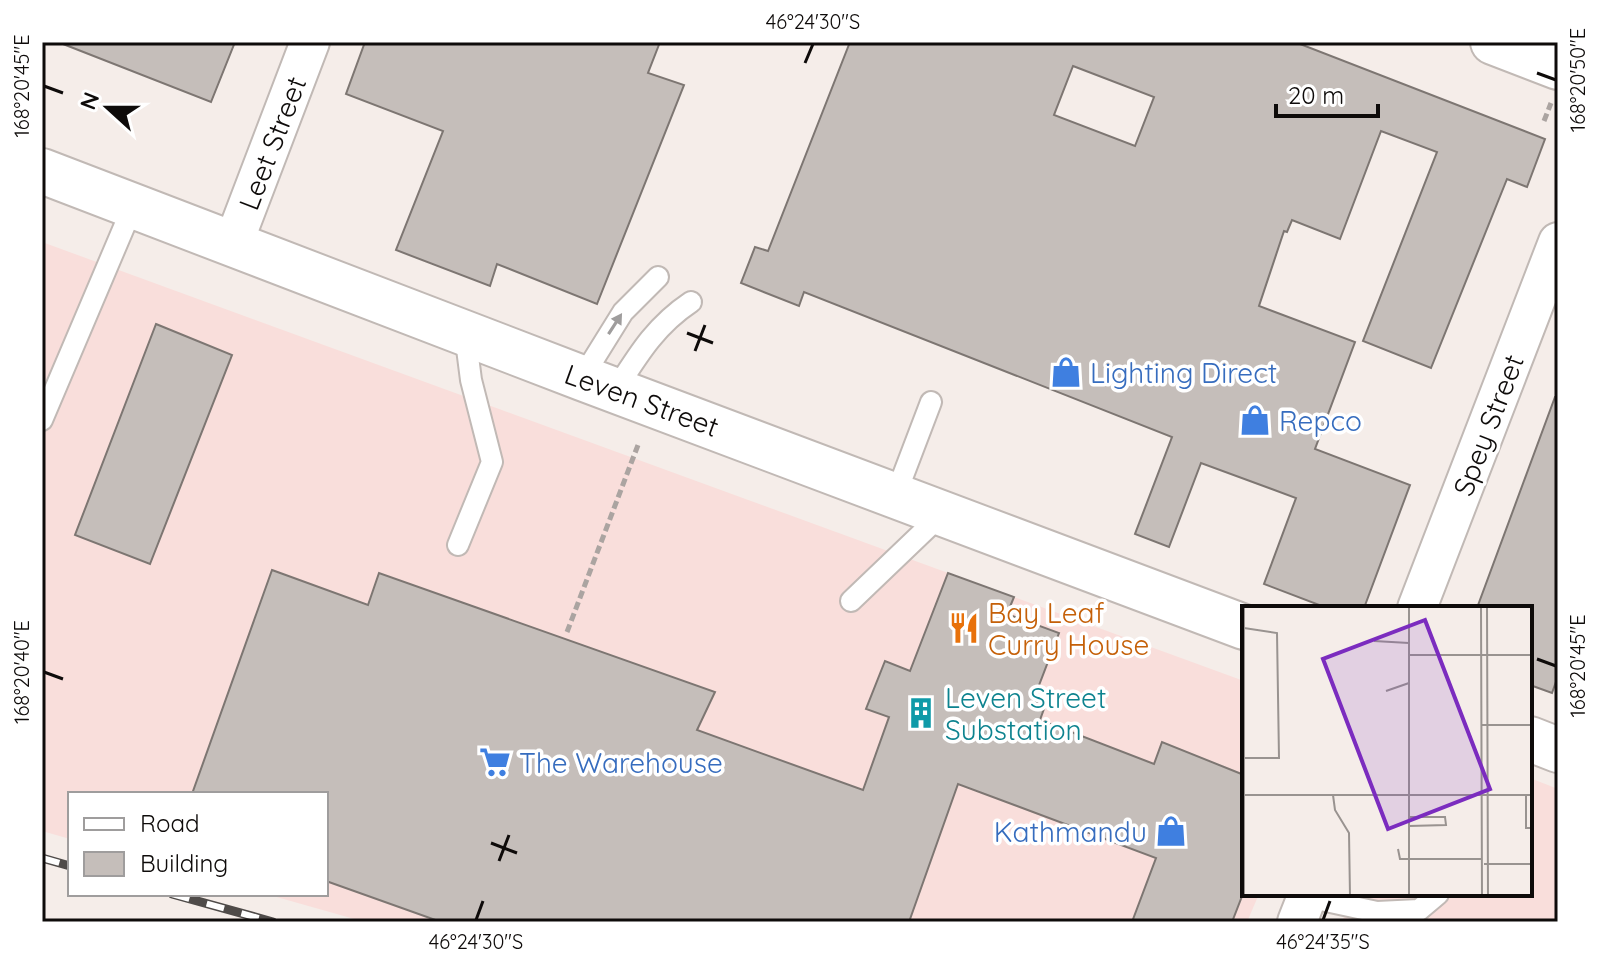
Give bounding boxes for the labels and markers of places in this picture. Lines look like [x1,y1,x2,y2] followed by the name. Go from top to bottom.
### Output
[1049,355,1083,389] shop icon: Lighting Direct
[1090,355,1277,390] place label: Lighting Direct
[1238,403,1272,437] shop icon: Repco
[1279,403,1362,438] place label: Repco
[988,595,1149,662] place label: Bay Leaf Curry House
[947,611,981,645] restaurant icon: Bay Leaf Curry House
[945,680,1106,747] place label: Leven Street Substation
[904,696,938,730] building icon: Leven Street Substation
[478,745,512,779] supermarket icon: The Warehouse
[519,745,723,780] place label: The Warehouse
[994,814,1147,849] place label: Kathmandu
[1154,814,1188,848] shop icon: Kathmandu

